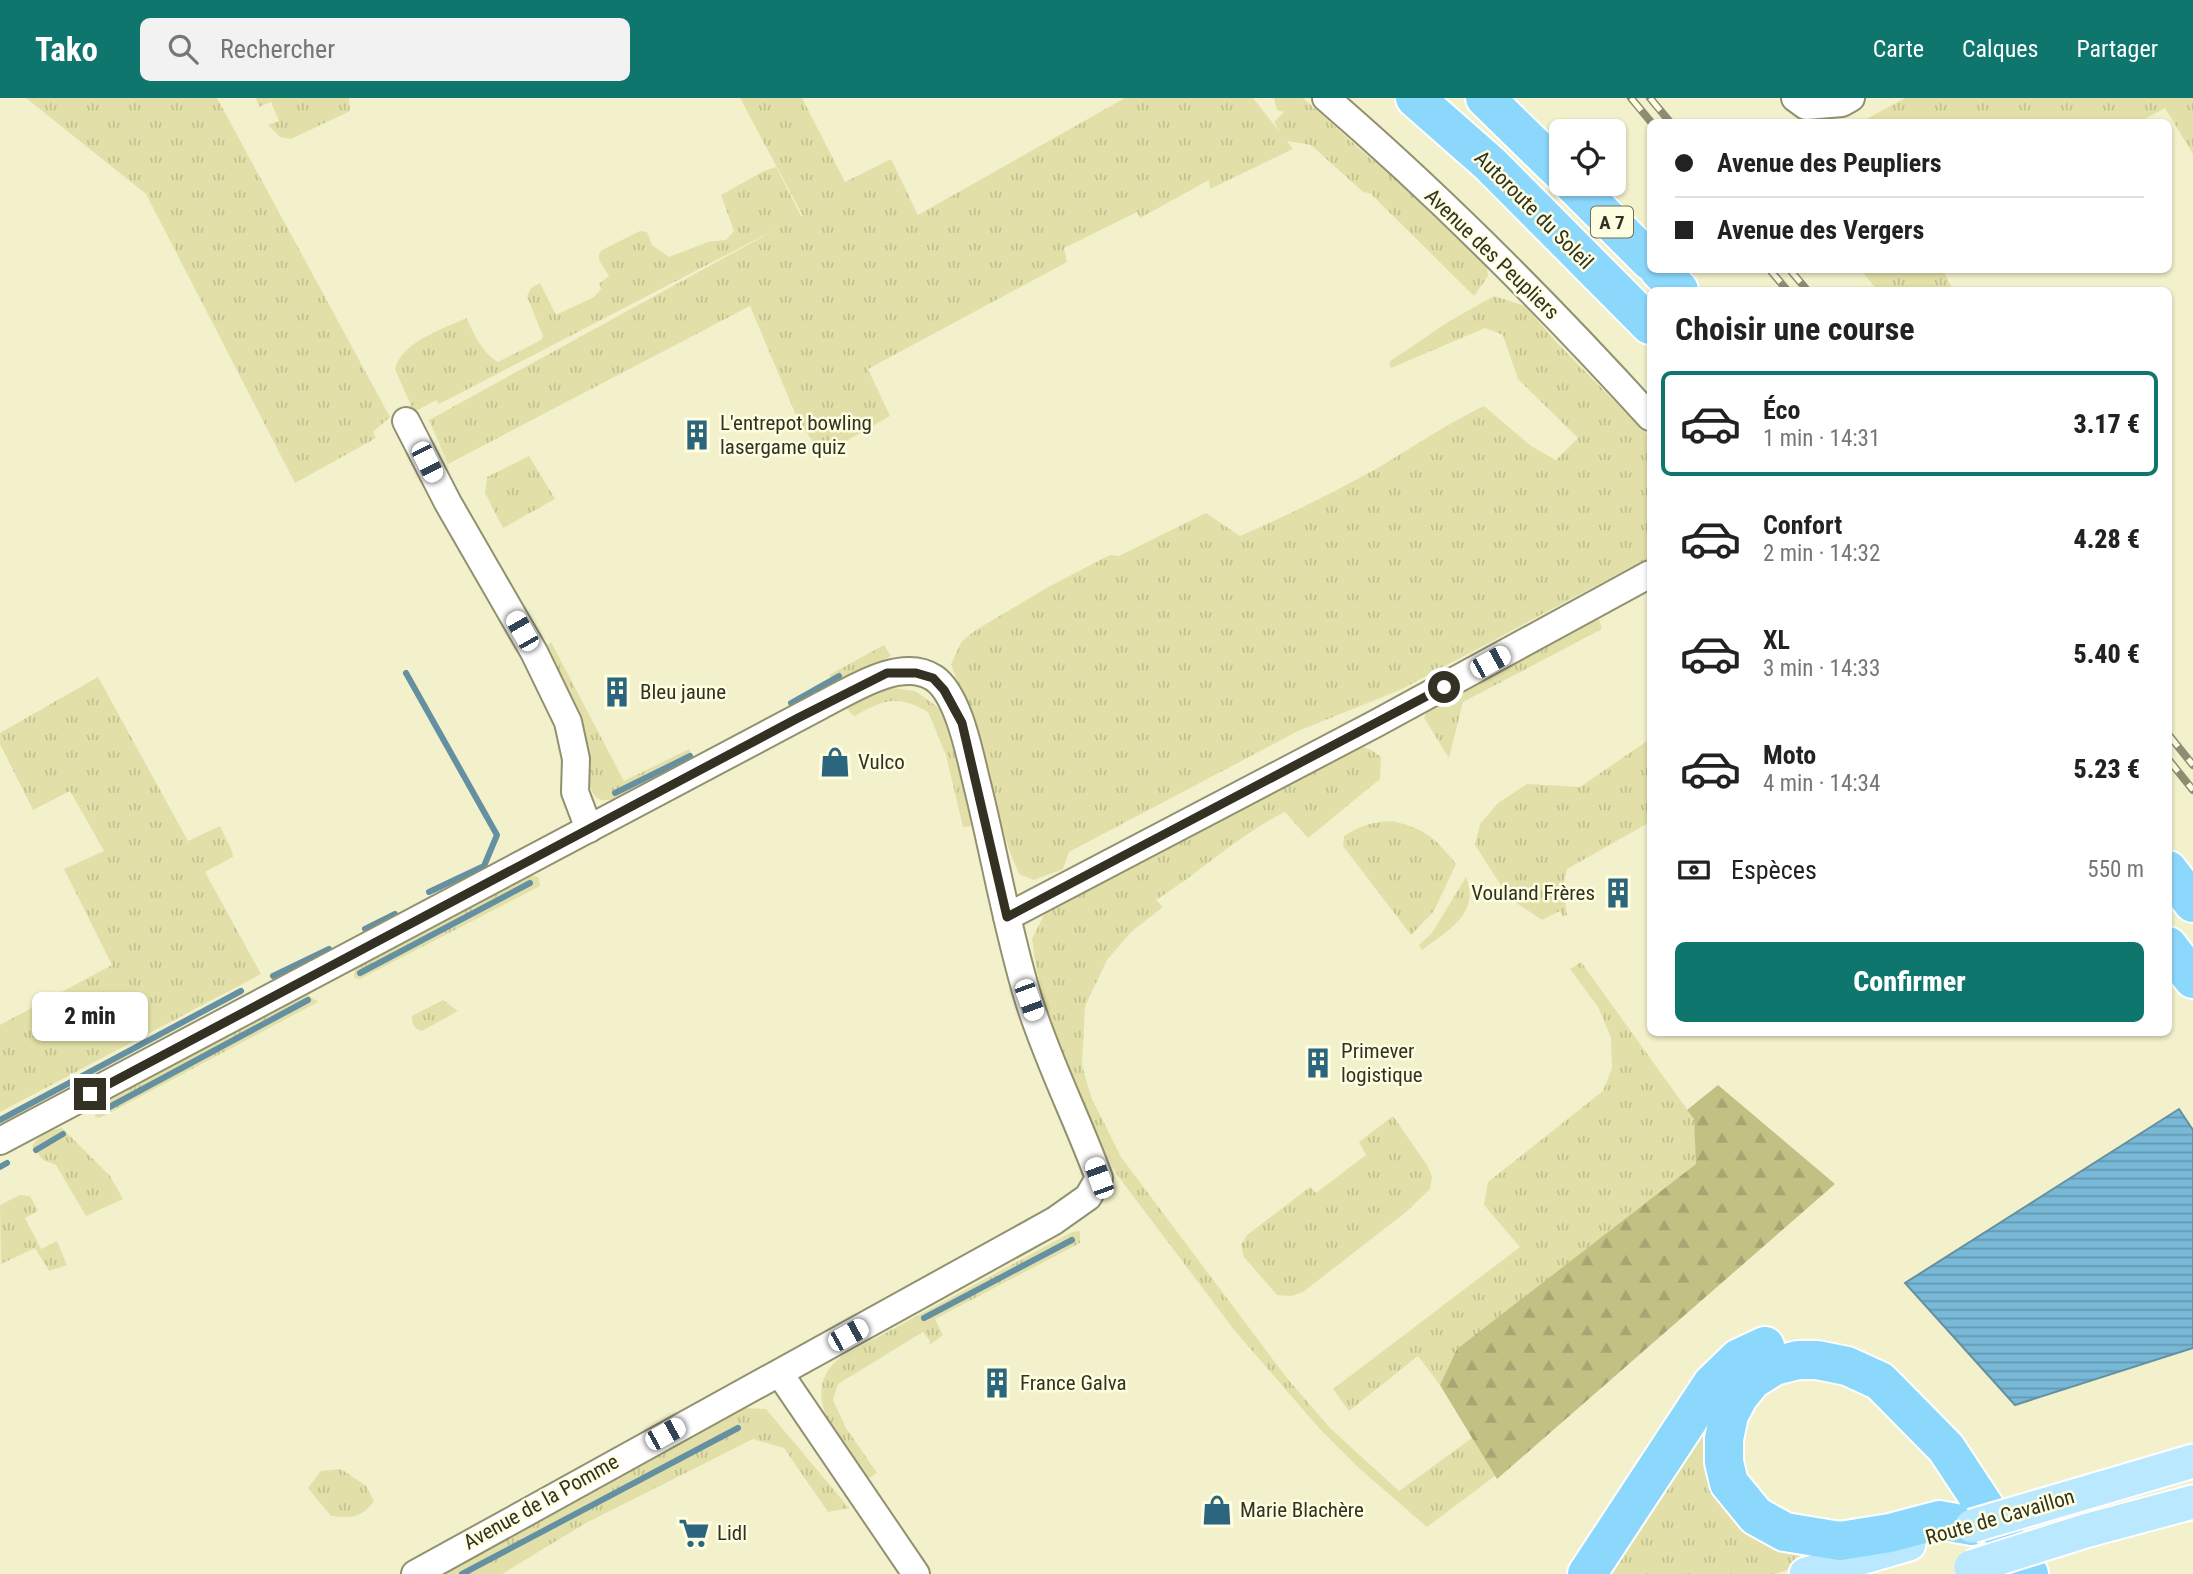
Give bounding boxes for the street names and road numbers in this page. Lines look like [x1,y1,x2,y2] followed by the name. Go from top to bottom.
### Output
[1470,146,1598,274] street label: Autoroute du Soleil
[1420,184,1564,324] street label: Avenue des Peupliers
[1591,206,1633,238] road number: A 7
[459,1449,623,1555] street label: Avenue de la Pomme
[1923,1484,2077,1550] street label: Route de Cavaillon

